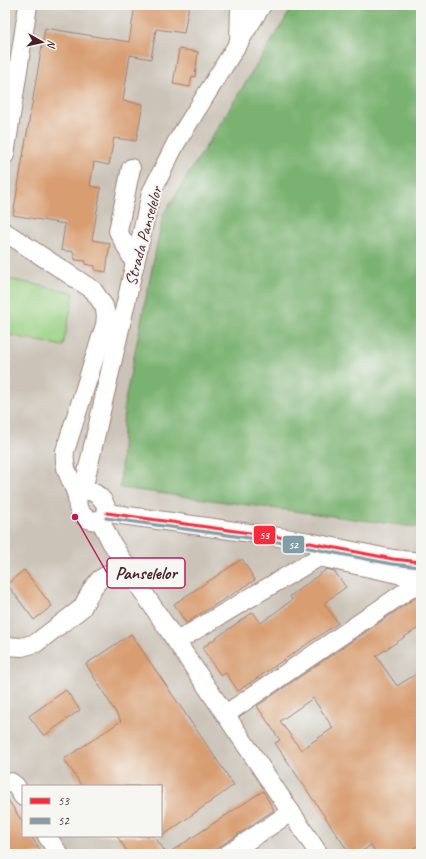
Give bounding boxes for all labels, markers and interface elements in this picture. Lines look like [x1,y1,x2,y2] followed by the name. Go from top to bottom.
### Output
[22,22,62,62] north arrow
[44,39,59,50] text: N
[120,182,167,288] street label: Strada Panselelor
[253,525,276,545] line badge: 53
[259,528,270,542] text: 53
[282,535,305,554] line badge: 52
[288,538,299,552] text: 52
[107,558,185,588] callout: Panselelor
[115,562,179,584] text: Panselelor
[22,785,162,837] legend
[58,793,70,809] text: 53
[58,813,70,829] text: 52

